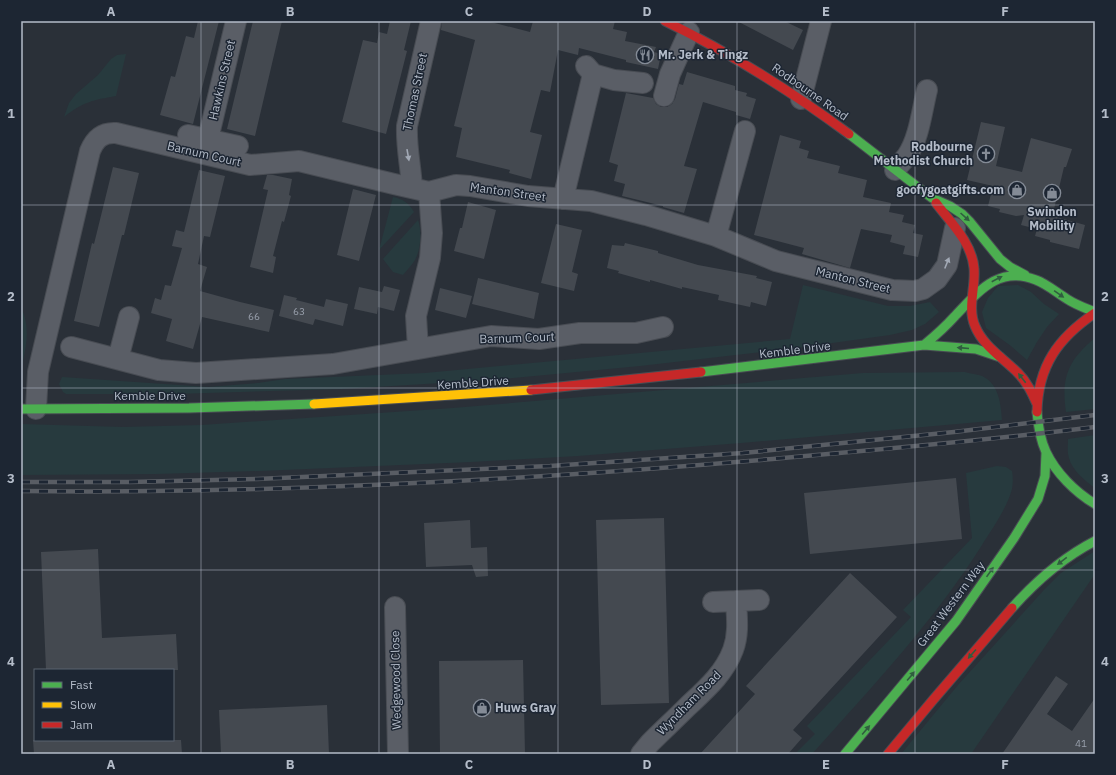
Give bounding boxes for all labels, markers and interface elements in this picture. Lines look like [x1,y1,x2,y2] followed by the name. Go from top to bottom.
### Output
[107,3,116,20] text: A
[286,3,295,20] text: B
[465,3,474,20] text: C
[642,3,652,20] text: D
[822,3,830,20] text: E
[1001,3,1009,20] text: F
[205,38,238,121] street label: Hawkins Street
[635,45,655,65] restaurant icon: Mr. Jerk & Tingz
[658,47,748,62] place label: Mr. Jerk & Tingz
[399,52,430,132] street label: Thomas Street
[769,60,851,124] street label: Rodbourne Road
[7,105,15,122] text: 1
[1101,105,1109,122] text: 1
[166,138,242,169] street label: Barnum Court
[874,139,973,168] place label: Rodbourne Methodist Church
[976,144,996,164] church icon: Rodbourne Methodist Church
[406,149,412,161] one-way arrow
[469,179,547,204] street label: Manton Street
[1007,180,1027,200] shop icon: goofygoatgifts.com
[897,182,1004,197] place label: goofygoatgifts.com
[1042,183,1062,203] shop icon: Swindon Mobility
[1027,204,1077,233] place label: Swindon Mobility
[961,212,970,221] one-way arrow
[944,257,950,269] one-way arrow
[814,263,892,296] street label: Manton Street
[991,276,1003,283] one-way arrow
[7,288,15,305] text: 2
[1101,288,1109,305] text: 2
[1053,289,1064,298] one-way arrow
[293,305,305,318] house number: 63
[248,310,260,323] house number: 66
[479,329,555,346] street label: Barnum Court
[758,338,832,361] street label: Kemble Drive
[956,344,969,351] one-way arrow
[437,372,510,392] street label: Kemble Drive
[1018,372,1026,383] one-way arrow
[114,388,186,403] street label: Kemble Drive
[7,470,15,487] text: 3
[1101,470,1109,487] text: 3
[1056,556,1067,565] one-way arrow
[914,558,988,649] street label: Great Western Way
[986,567,994,578] one-way arrow
[387,630,404,730] street label: Wedgewood Close
[967,649,976,660] one-way arrow
[7,653,15,670] text: 4
[1101,653,1109,670] text: 4
[653,667,724,738] street label: Wyndham Road
[34,669,174,741] legend
[907,670,916,681] one-way arrow
[70,677,93,692] text: Fast
[70,697,96,712] text: Slow
[472,698,492,718] shop icon: Huws Gray
[495,700,557,715] place label: Huws Gray
[70,717,93,732] text: Jam
[861,724,870,735] one-way arrow
[1075,737,1087,750] house number: 41
[107,756,116,773] text: A
[286,756,295,773] text: B
[465,756,474,773] text: C
[642,756,652,773] text: D
[822,756,830,773] text: E
[1001,756,1009,773] text: F

